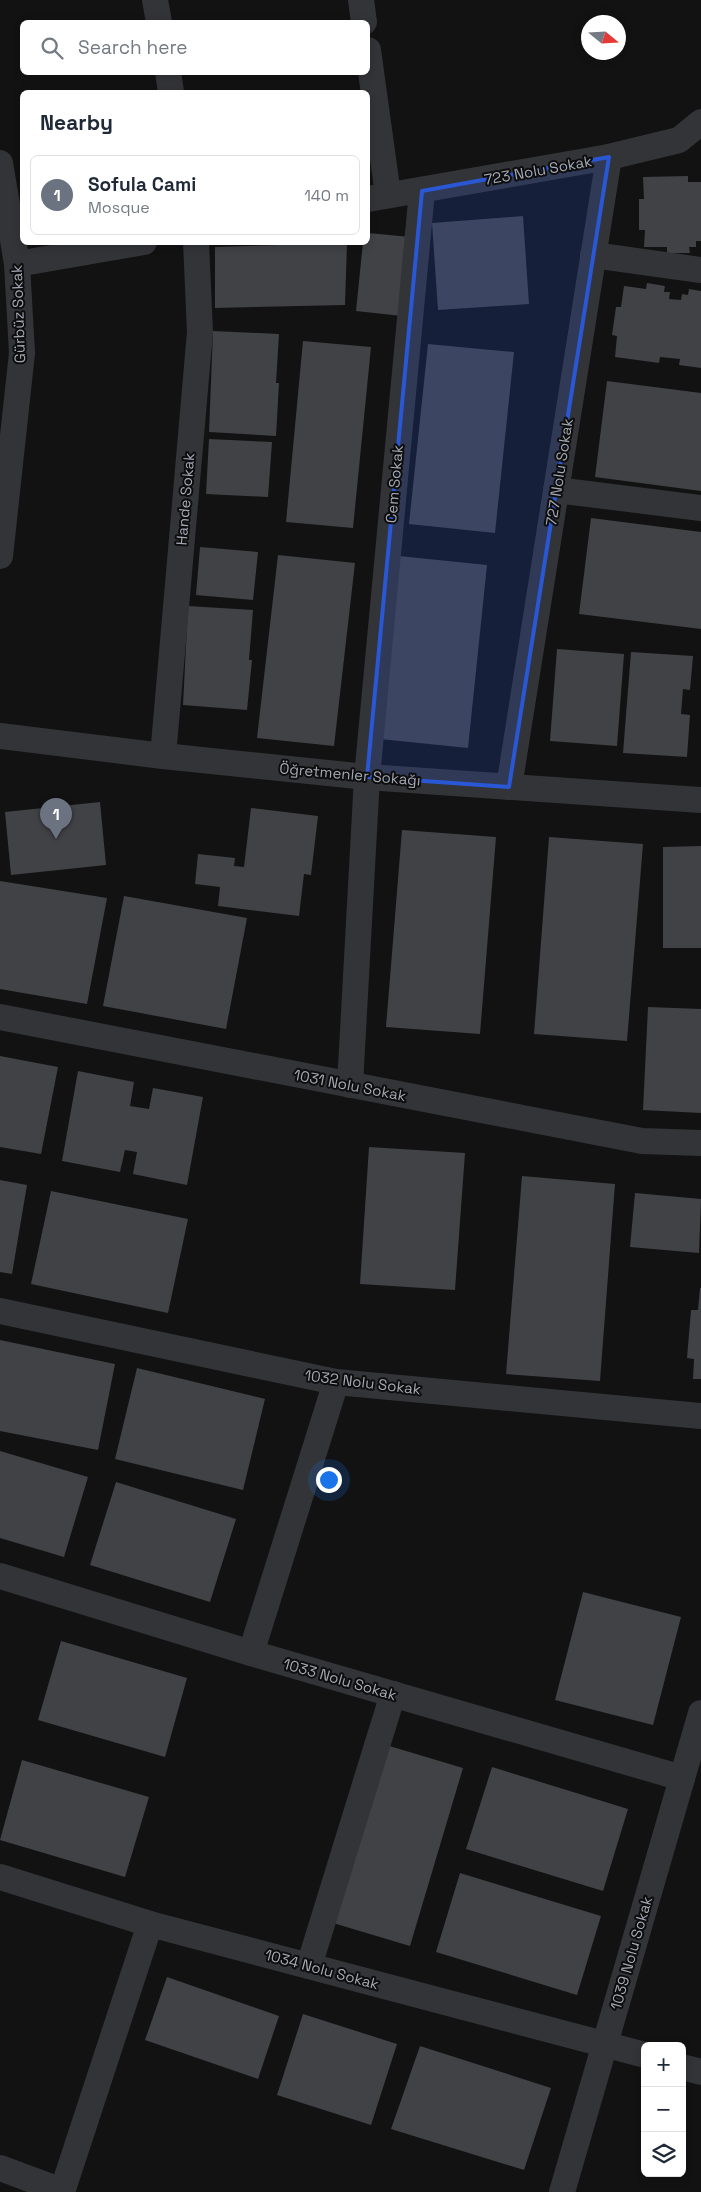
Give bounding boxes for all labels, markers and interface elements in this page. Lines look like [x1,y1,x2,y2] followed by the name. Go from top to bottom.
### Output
[581,15,626,60] north arrow
[20,20,370,75] search box
[38,34,66,62] icon: search
[78,35,188,60] text: Search here
[40,109,113,136] text: Nearby
[483,151,593,189] street label: 723 Nolu Sokak
[88,172,196,197] text: Sofula Cami
[53,185,61,206] text: 1
[304,185,349,206] text: 140 m
[88,197,150,218] text: Mosque
[7,265,29,363] street label: Gürbüz Sokak
[541,417,577,527] street label: 727 Nolu Sokak
[381,444,407,524] street label: Cem Sokak
[171,452,199,546] street label: Hande Sokak
[279,758,421,790] street label: Öğretmenler Sokağı
[40,798,72,839] pin: 1
[292,1065,408,1105] street label: 1031 Nolu Sokak
[304,1365,422,1399] street label: 1032 Nolu Sokak
[316,1467,342,1493] your location
[281,1654,399,1704] street label: 1033 Nolu Sokak
[606,1894,656,2012] street label: 1039 Nolu Sokak
[263,1945,381,1993] street label: 1034 Nolu Sokak
[641,2042,686,2177] map controls
[641,2042,686,2087] button: +
[641,2087,686,2132] button: −
[641,2132,686,2177] button: layers

